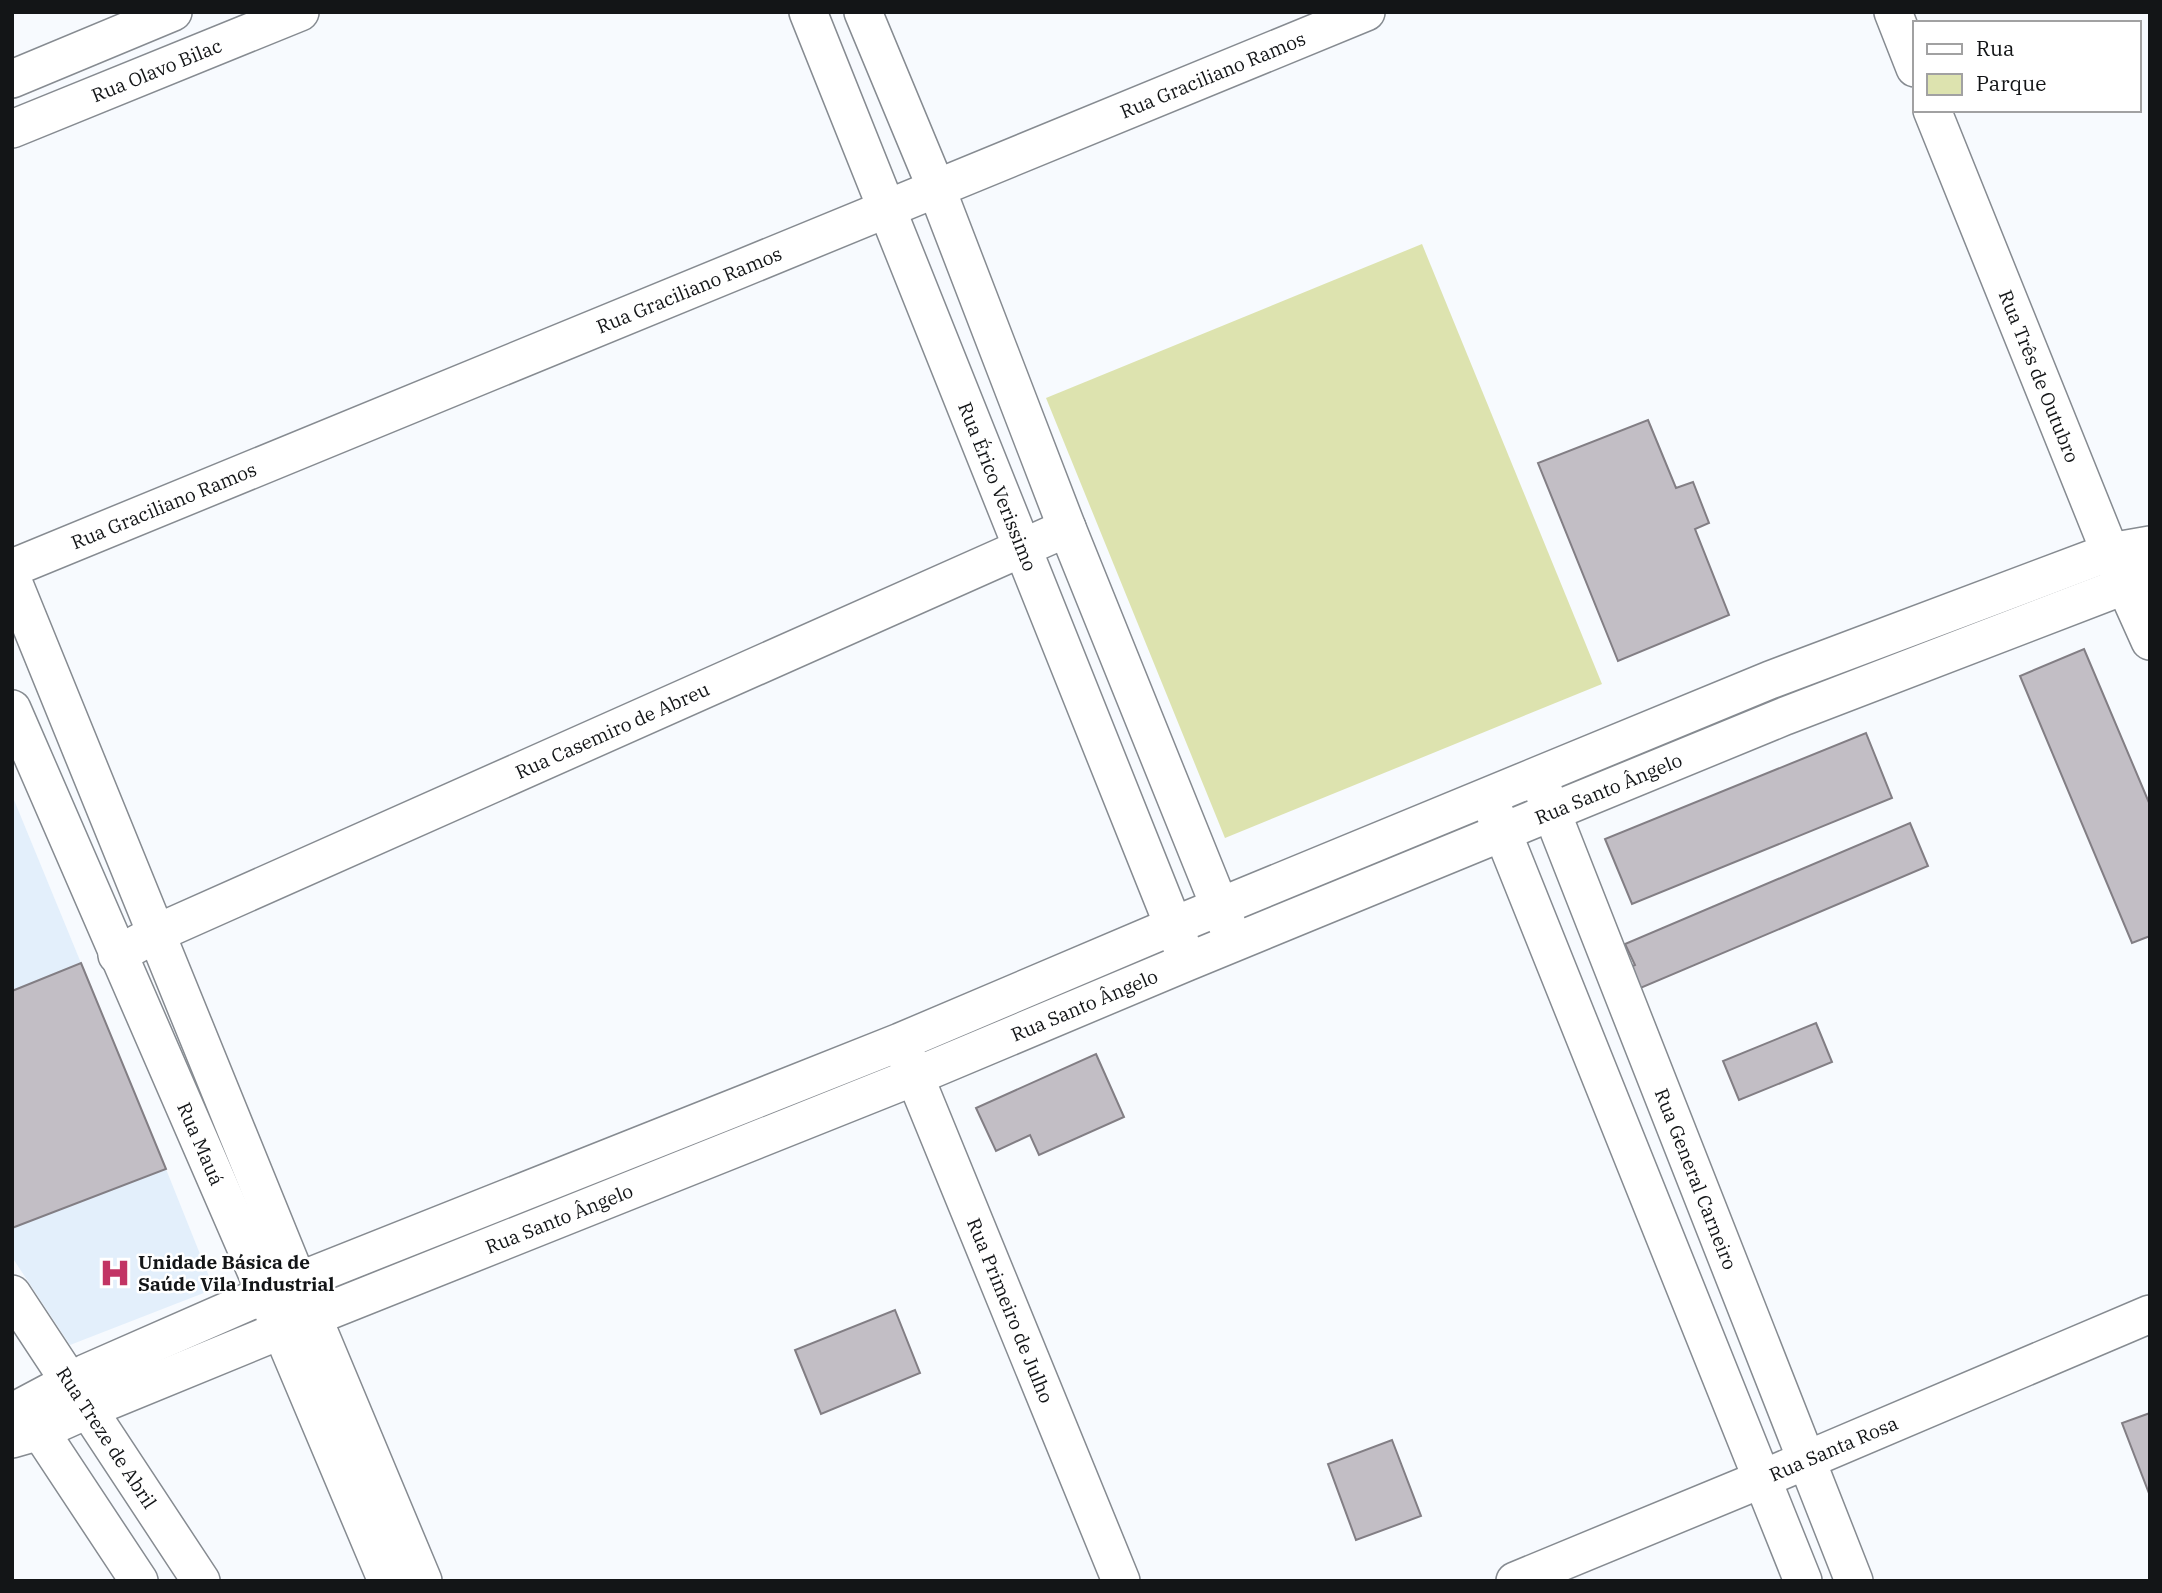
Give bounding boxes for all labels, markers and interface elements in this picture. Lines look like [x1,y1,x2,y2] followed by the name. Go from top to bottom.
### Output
[1913,21,2141,112] legend
[1116,26,1309,124] street label: Rua Graciliano Ramos
[88,33,225,107] street label: Rua Olavo Bilac
[1976,34,2014,62] text: Rua
[1976,69,2046,97] text: Parque
[593,241,785,339] street label: Rua Graciliano Ramos
[1994,286,2085,466] street label: Rua Três de Outubro
[953,398,1042,575] street label: Rua Érico Verissimo
[67,457,260,554] street label: Rua Graciliano Ramos
[512,677,713,784] street label: Rua Casemiro de Abreu
[1531,748,1685,830] street label: Rua Santo Ângelo
[1007,964,1161,1047] street label: Rua Santo Ângelo
[1650,1085,1742,1273] street label: Rua General Carneiro
[172,1099,229,1189] street label: Rua Mauá
[482,1178,636,1259] street label: Rua Santo Ângelo
[962,1214,1059,1407] street label: Rua Primeiro de Julho
[138,1250,334,1296] place label: Unidade Básica de Saúde Vila Industrial
[98,1256,132,1290] hospital icon: Unidade Básica de Saúde Vila Industrial
[51,1362,162,1513] street label: Rua Treze de Abril
[1766,1411,1901,1486] street label: Rua Santa Rosa

